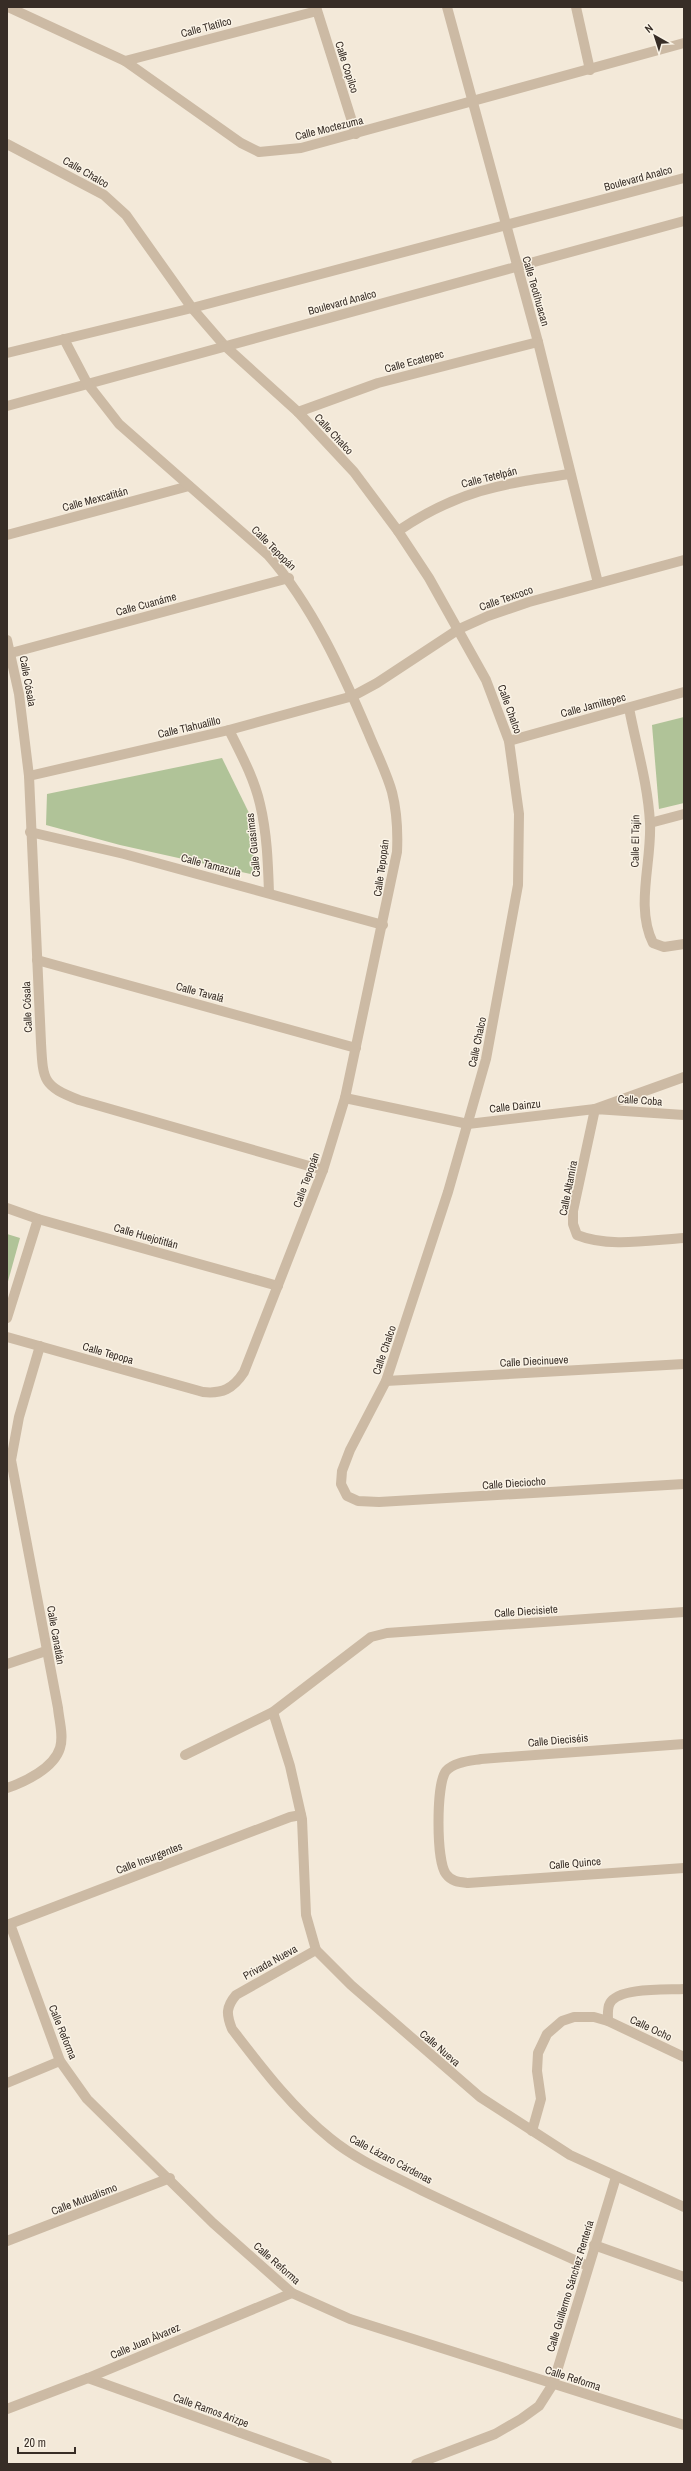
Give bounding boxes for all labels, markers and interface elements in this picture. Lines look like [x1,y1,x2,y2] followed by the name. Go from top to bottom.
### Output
[179,14,233,40] street label: Calle Tlatilco
[635,16,675,56] north arrow
[642,21,656,36] text: N
[332,39,362,95] street label: Calle Copilco
[293,113,365,143] street label: Calle Moctezuma
[60,153,112,191] street label: Calle Chalco
[602,162,674,194] street label: Boulevard Analco
[519,254,553,328] street label: Calle Teotihuacan
[306,286,378,318] street label: Boulevard Analco
[383,346,446,376] street label: Calle Ecatepec
[311,411,357,457] street label: Calle Chalco
[460,463,518,491] street label: Calle Tetelpán
[61,484,129,514] street label: Calle Mexcatitán
[249,523,299,573] street label: Calle Tepopán
[477,582,535,614] street label: Calle Texcoco
[114,589,178,619] street label: Calle Cuanáme
[17,655,39,707] street label: Calle Cósala
[495,683,525,735] street label: Calle Chalco
[559,689,627,720] street label: Calle Jamiltepec
[156,713,222,741] street label: Calle Tlahualillo
[243,812,263,878] street label: Calle Guasimas
[628,815,642,867] street label: Calle El Tajín
[370,839,392,897] street label: Calle Tepopán
[179,850,243,880] street label: Calle Tamazula
[174,979,226,1005] street label: Calle Tavalá
[19,981,35,1033] street label: Calle Cósala
[465,1016,489,1068] street label: Calle Chalco
[617,1091,663,1109] street label: Calle Coba
[489,1096,541,1116] street label: Calle Dainzu
[290,1151,322,1209] street label: Calle Tepopán
[556,1159,580,1217] street label: Calle Altamira
[112,1220,180,1252] street label: Calle Huejotitlán
[369,1324,399,1376] street label: Calle Chalco
[81,1339,135,1367] street label: Calle Tepopa
[499,1352,569,1370] street label: Calle Diecinueve
[482,1474,546,1492] street label: Calle Dieciocho
[494,1602,558,1620] street label: Calle Diecisiete
[44,1605,68,1665] street label: Calle Canatlán
[527,1730,589,1750] street label: Calle Dieciséis
[114,1839,185,1877] street label: Calle Insurgentes
[548,1854,602,1872] street label: Calle Quince
[241,1941,299,1983] street label: Privada Nueva
[46,2003,80,2061] street label: Calle Reforma
[628,2012,674,2044] street label: Calle Ocho
[417,2027,463,2069] street label: Calle Nueva
[347,2131,435,2187] street label: Calle Lázaro Cárdenas
[49,2180,119,2218] street label: Calle Mutualismo
[543,2219,597,2353] street label: Calle Guillermo Sánchez Rentería
[251,2239,303,2287] street label: Calle Reforma
[108,2320,183,2362] street label: Calle Juan Álvarez
[543,2362,603,2394] street label: Calle Reforma
[171,2390,251,2430] street label: Calle Ramos Arizpe
[18,2429,75,2455] scale bar
[24,2435,46,2451] text: 20 m

